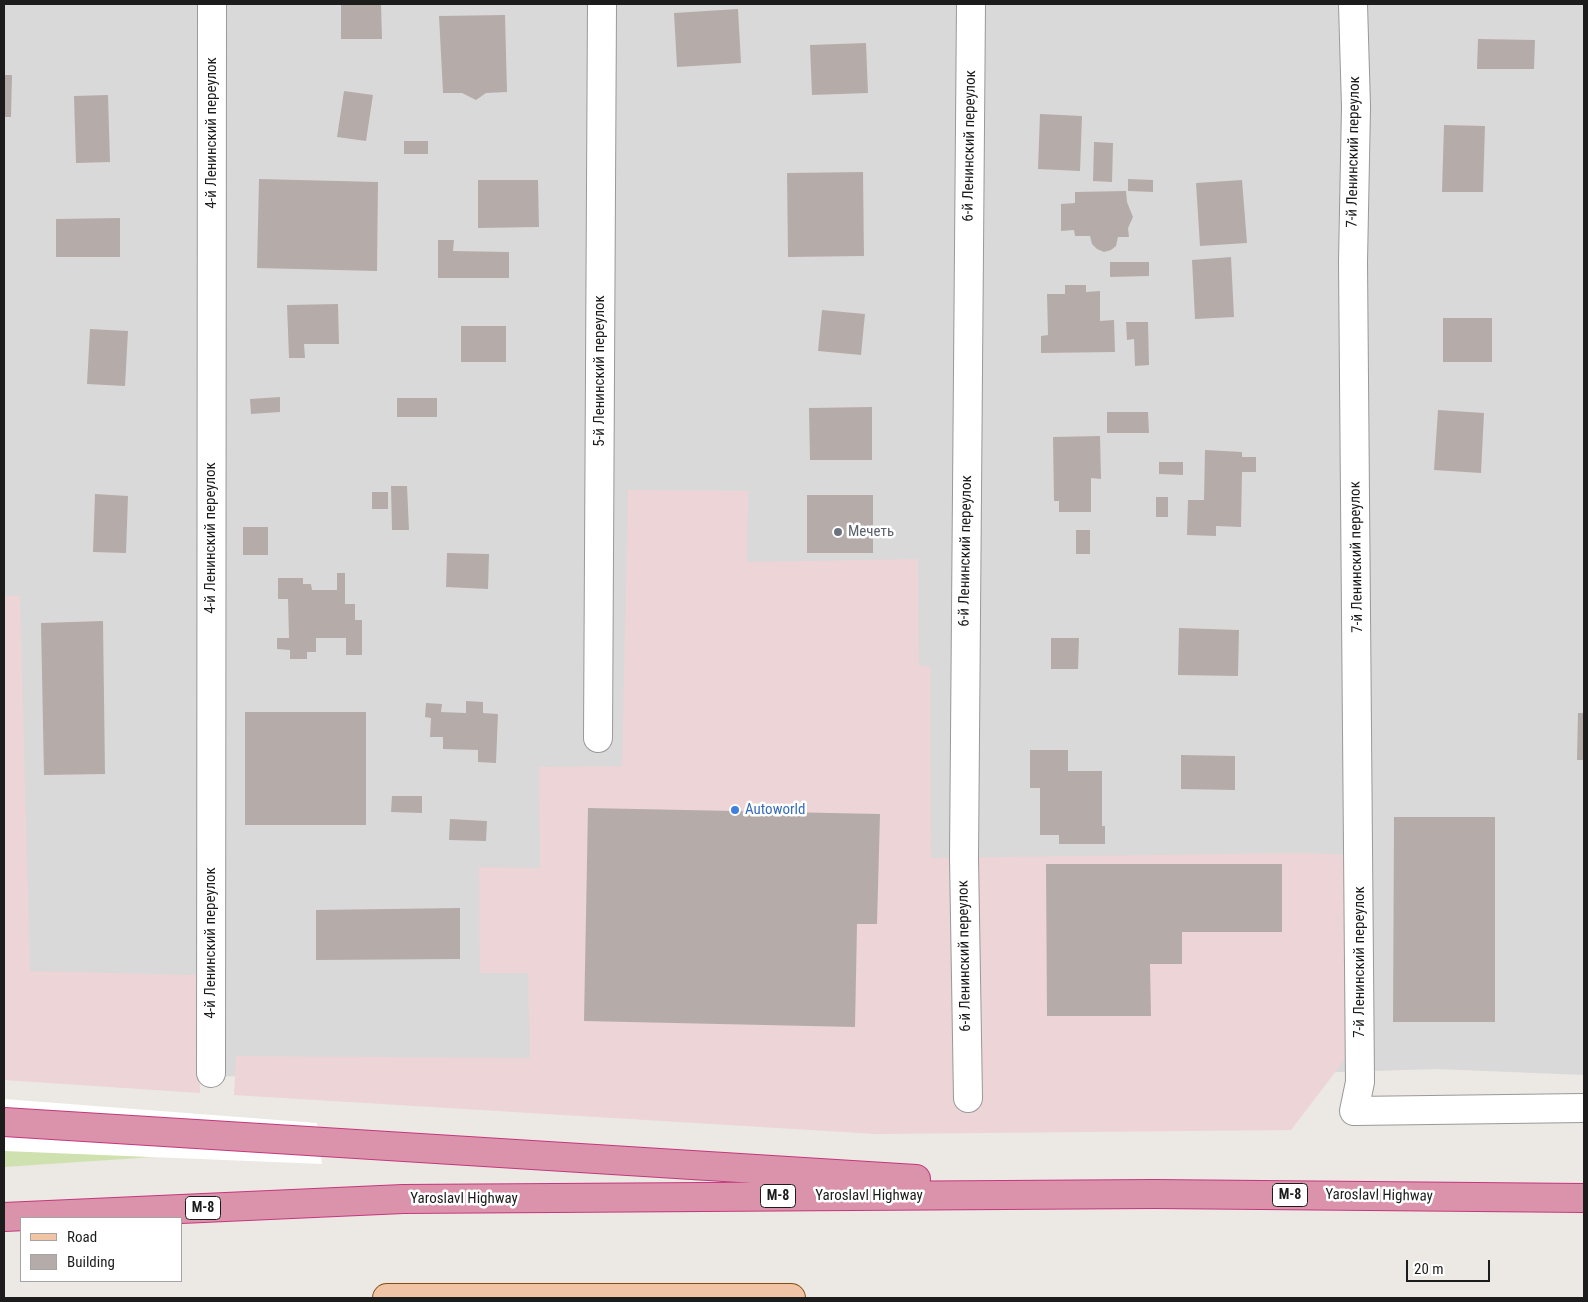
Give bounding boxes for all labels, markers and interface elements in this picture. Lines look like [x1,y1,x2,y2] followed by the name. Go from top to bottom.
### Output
[203,57,221,209] street label: 4-й Ленинский переулок
[960,70,980,222] street label: 6-й Ленинский переулок
[1344,76,1364,228] street label: 7-й Ленинский переулок
[591,295,609,447] street label: 5-й Ленинский переулок
[202,462,220,614] street label: 4-й Ленинский переулок
[956,475,976,627] street label: 6-й Ленинский переулок
[1347,481,1367,633] street label: 7-й Ленинский переулок
[848,523,894,541] place label: Мечеть
[832,526,844,538] marker: Мечеть
[745,801,805,819] place label: Autoworld
[729,804,741,816] marker: Autoworld
[202,867,220,1019] street label: 4-й Ленинский переулок
[955,880,975,1032] street label: 6-й Ленинский переулок
[1351,886,1369,1038] street label: 7-й Ленинский переулок
[760,1184,796,1208] road number: М-8
[1272,1184,1308,1206] road number: М-8
[1325,1186,1433,1206] street label: Yaroslavl Highway
[815,1187,923,1205] street label: Yaroslavl Highway
[410,1190,518,1208] street label: Yaroslavl Highway
[186,1196,220,1220] road number: М-8
[20,1217,182,1282] legend
[67,1228,97,1246] text: Road
[1408,1250,1492,1282] scale bar
[67,1253,115,1271] text: Building
[1414,1260,1444,1278] text: 20 m

